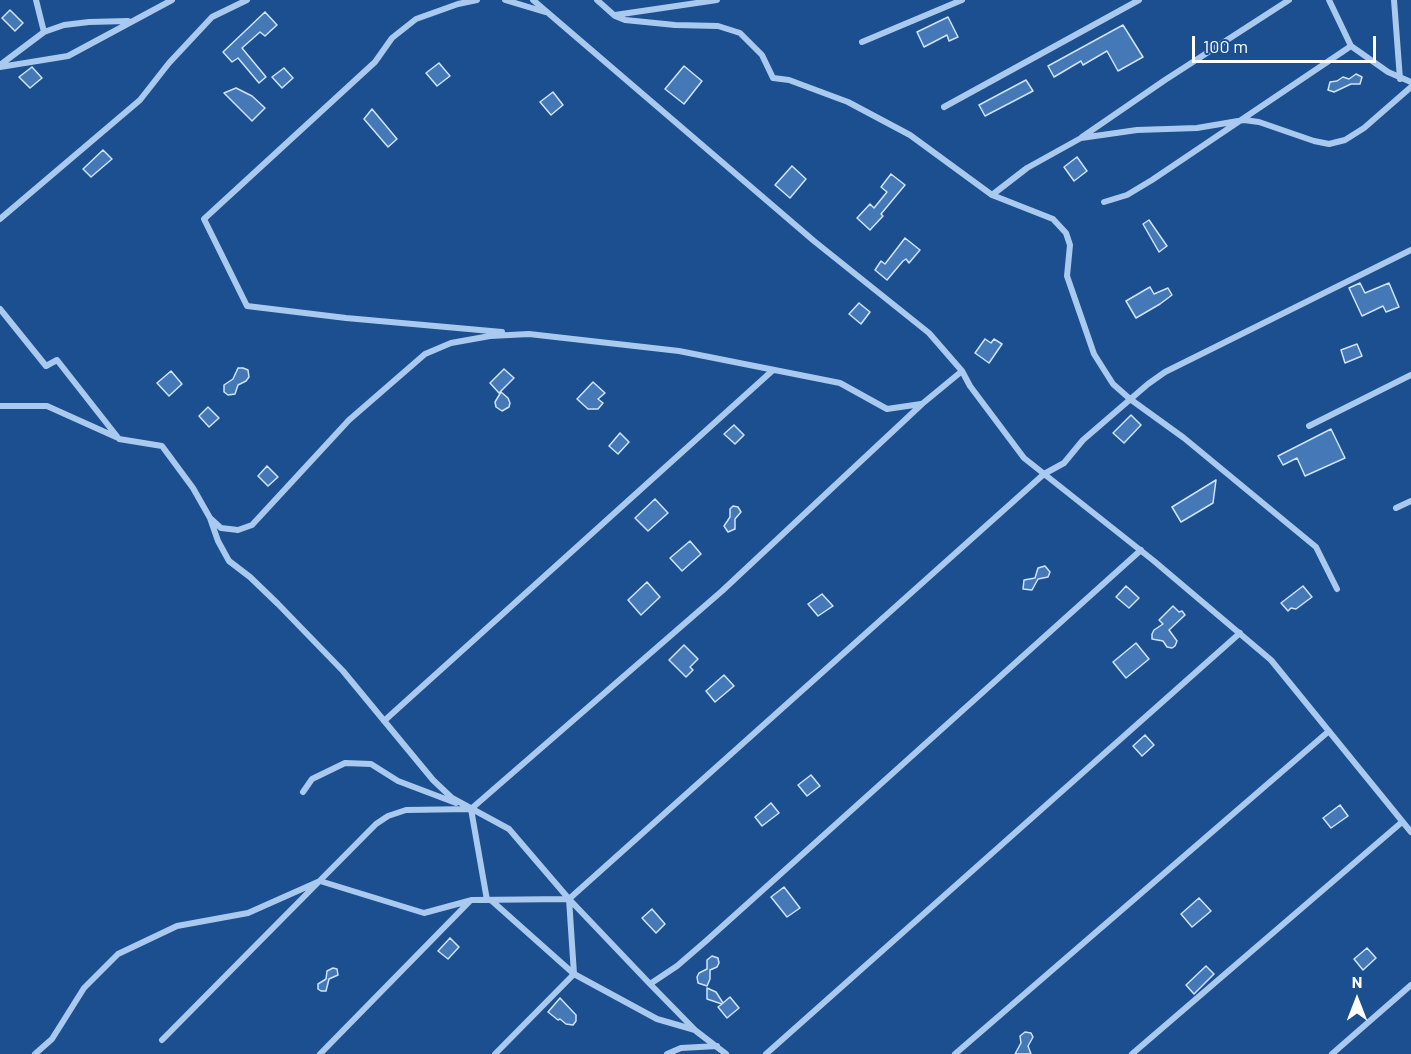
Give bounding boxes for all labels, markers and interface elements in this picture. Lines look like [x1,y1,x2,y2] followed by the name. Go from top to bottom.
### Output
[1195,24,1380,62] scale bar
[1203,35,1248,57] text: 100 m
[1327,970,1387,1030] north arrow
[1352,972,1362,991] text: N

